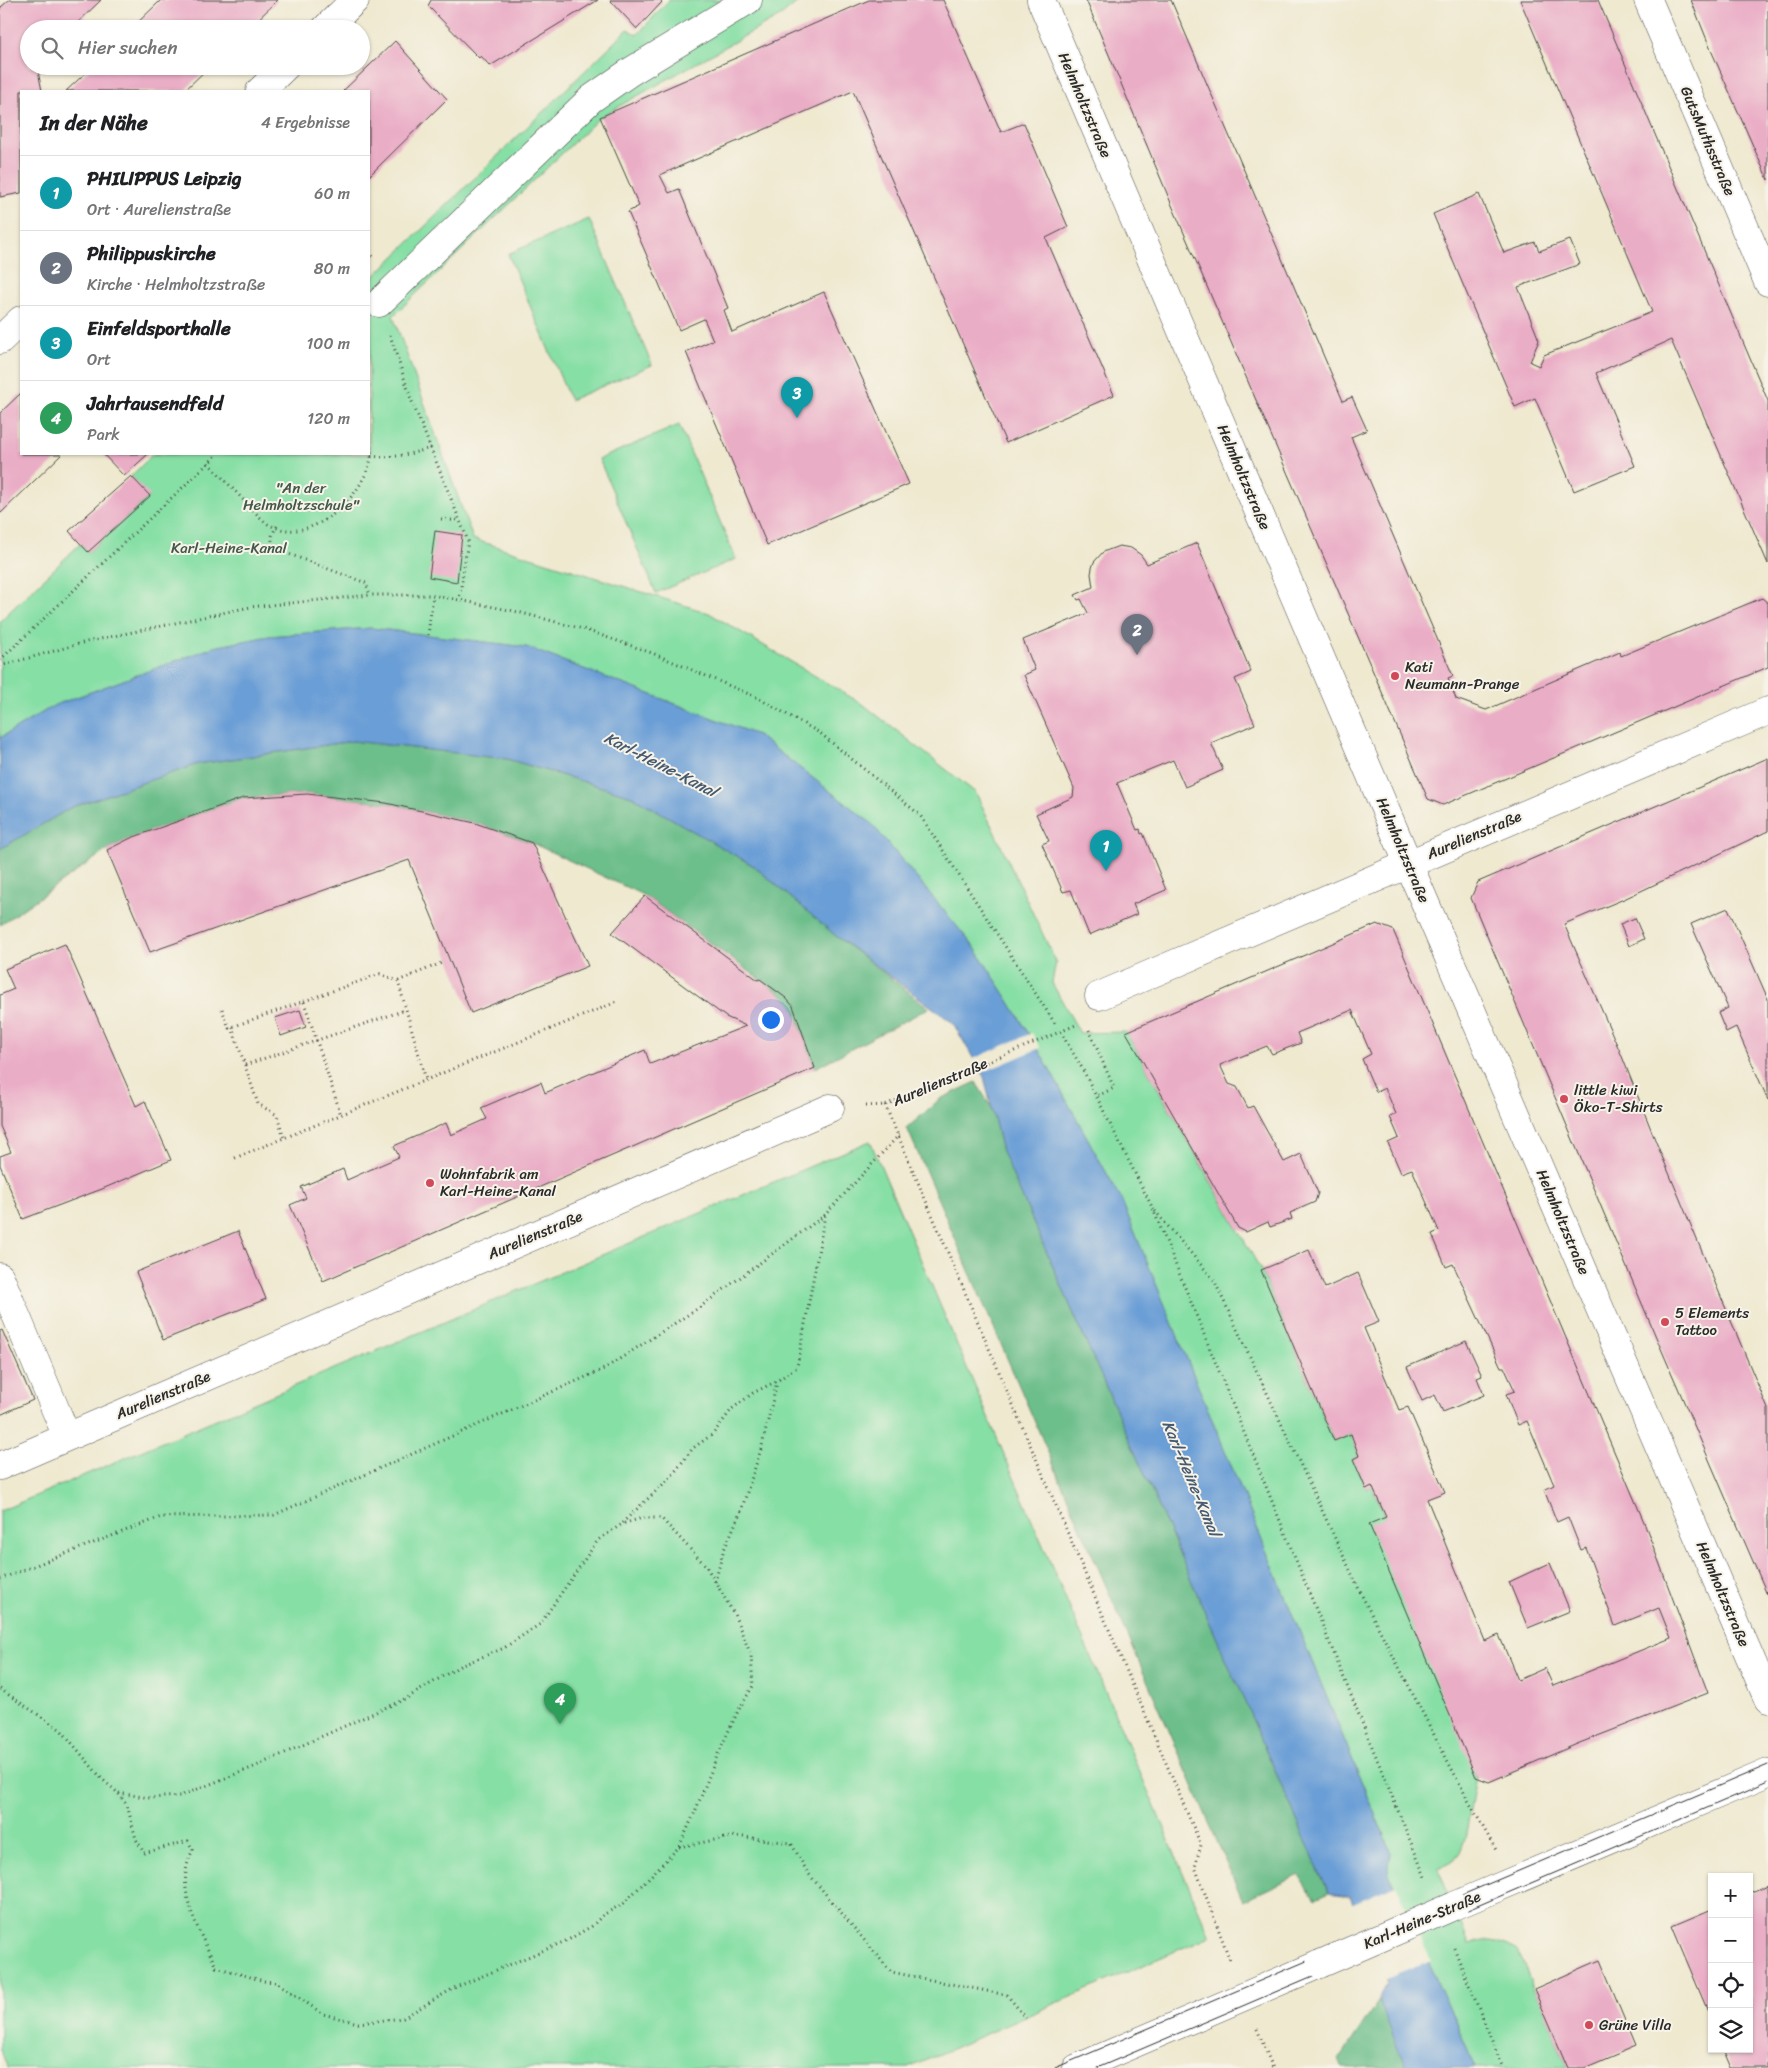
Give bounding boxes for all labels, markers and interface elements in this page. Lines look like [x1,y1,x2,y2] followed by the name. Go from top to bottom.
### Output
[20,20,370,75] search box
[78,31,178,64] text: Hier suchen
[38,34,66,62] icon: search
[1051,48,1119,162] street label: Helmholtzstraße
[1673,82,1743,200] street label: GutsMuthsstraße
[40,104,148,142] text: In der Nähe
[261,108,350,137] text: 4 Ergebnisse
[87,162,242,195] text: PHILIPPUS Leipzig
[53,179,59,208] text: 1
[314,179,350,208] text: 60 m
[87,195,231,224] text: Ort · Aurelienstraße
[87,237,216,270] text: Philippuskirche
[51,254,61,283] text: 2
[314,254,350,283] text: 80 m
[87,270,265,299] text: Kirche · Helmholtzstraße
[87,312,231,345] text: Einfeldsporthalle
[52,329,60,358] text: 3
[306,329,350,358] text: 100 m
[87,345,111,374] text: Ort
[781,377,813,418] pin: 3
[87,387,223,420] text: Jahrtausendfeld
[51,404,61,433] text: 4
[307,404,350,433] text: 120 m
[87,420,120,449] text: Park
[1210,420,1278,534] street label: Helmholtzstraße
[243,475,360,518] park label: "An der Helmholtzschule"
[171,535,288,561] park label: Karl-Heine-Kanal
[1121,614,1153,655] pin: 2
[1405,654,1520,697] place label: Kati Neumann-Prange
[1389,670,1401,682] marker: Kati Neumann-Prange
[599,723,725,807] water label: Karl-Heine-Kanal
[1369,793,1437,907] street label: Helmholtzstraße
[1422,803,1525,867] street label: Aurelienstraße
[1090,830,1122,871] pin: 1
[758,1007,784,1033] your location
[888,1050,991,1114] street label: Aurelienstraße
[1574,1077,1663,1120] place label: little kiwi Öko-T-Shirts
[1558,1093,1570,1105] marker: little kiwi Öko-T-Shirts
[440,1161,556,1204] place label: Wohnfabrik am Karl-Heine-Kanal
[1529,1165,1597,1279] street label: Helmholtzstraße
[424,1177,436,1189] marker: Wohnfabrik am Karl-Heine-Kanal
[483,1203,586,1267] street label: Aurelienstraße
[1675,1300,1749,1343] place label: 5 Elements Tattoo
[1659,1316,1671,1328] marker: 5 Elements Tattoo
[111,1363,214,1427] street label: Aurelienstraße
[1154,1416,1230,1544] water label: Karl-Heine-Kanal
[1689,1537,1757,1651] street label: Helmholtzstraße
[544,1683,576,1724] pin: 4
[1708,1873,1753,2053] map controls
[1708,1873,1753,1918] button: +
[1359,1884,1485,1956] street label: Karl-Heine-Straße
[1708,1918,1753,1963] button: −
[1708,1963,1753,2008] button: locate
[1708,2008,1753,2053] button: layers
[1599,2012,1672,2038] place label: Grüne Villa
[1583,2019,1595,2031] marker: Grüne Villa

